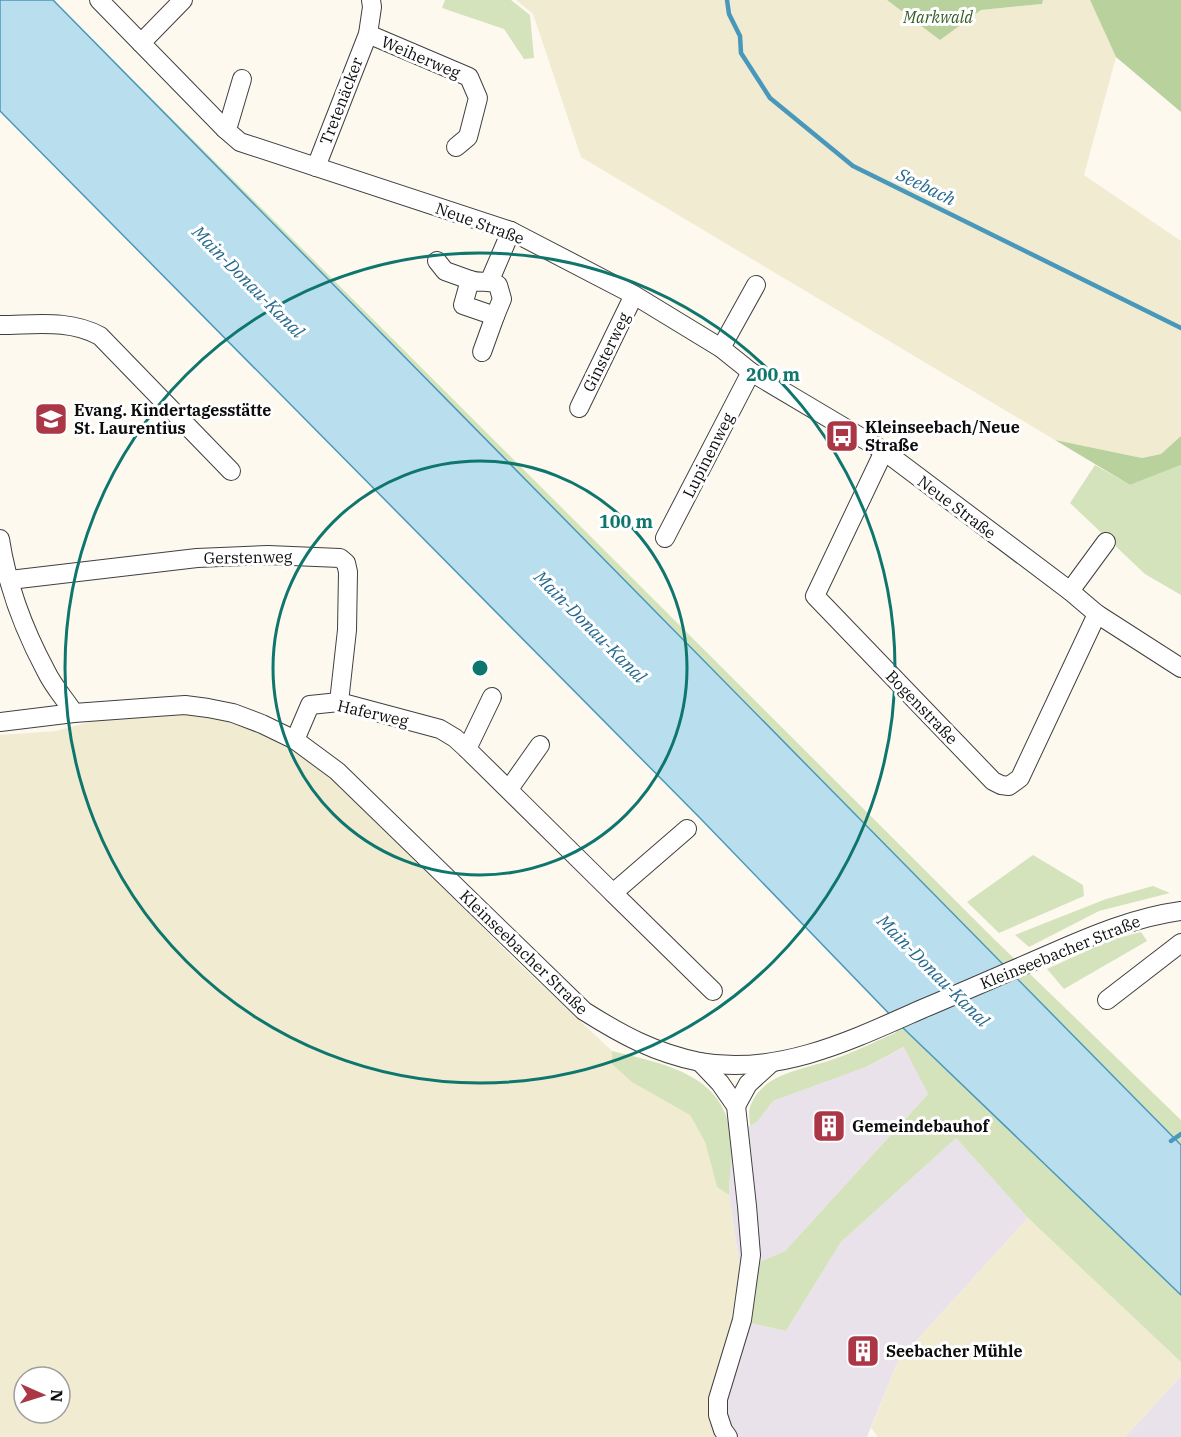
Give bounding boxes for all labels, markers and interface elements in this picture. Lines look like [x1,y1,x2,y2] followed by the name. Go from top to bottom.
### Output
[902,7,973,27] park label: Markwald
[378,31,464,83] street label: Weiherweg
[315,54,367,148] street label: Tretenäcker
[892,162,959,211] water label: Seebach
[433,198,527,248] street label: Neue Straße
[187,220,310,343] water label: Main-Donau-Kanal
[578,309,634,395] street label: Ginsterweg
[746,363,801,386] text: 200 m
[74,400,271,438] place label: Evang. Kindertagesstätte St. Laurentius
[33,401,69,437] school or university icon: Evang. Kindertagesstätte St. Laurentius
[678,409,738,501] street label: Lupinenweg
[865,417,1020,455] place label: Kleinseebach/Neue Straße
[824,418,860,454] bus stop icon: Kleinseebach/Neue Straße
[914,471,1000,543] street label: Neue Straße
[599,510,654,533] text: 100 m
[203,546,293,568] street label: Gerstenweg
[529,565,652,688] water label: Main-Donau-Kanal
[470,658,490,678] centre of rings
[882,666,962,748] street label: Bogenstraße
[335,695,411,731] street label: Haferweg
[456,886,592,1018] street label: Kleinseebacher Straße
[872,909,995,1032] water label: Main-Donau-Kanal
[977,911,1143,993] street label: Kleinseebacher Straße
[811,1108,847,1144] building icon: Gemeindebauhof
[852,1116,991,1136] place label: Gemeindebauhof
[845,1333,881,1369] building icon: Seebacher Mühle
[886,1341,1023,1361] place label: Seebacher Mühle
[12,1365,72,1425] north arrow
[47,1389,67,1403] text: N

